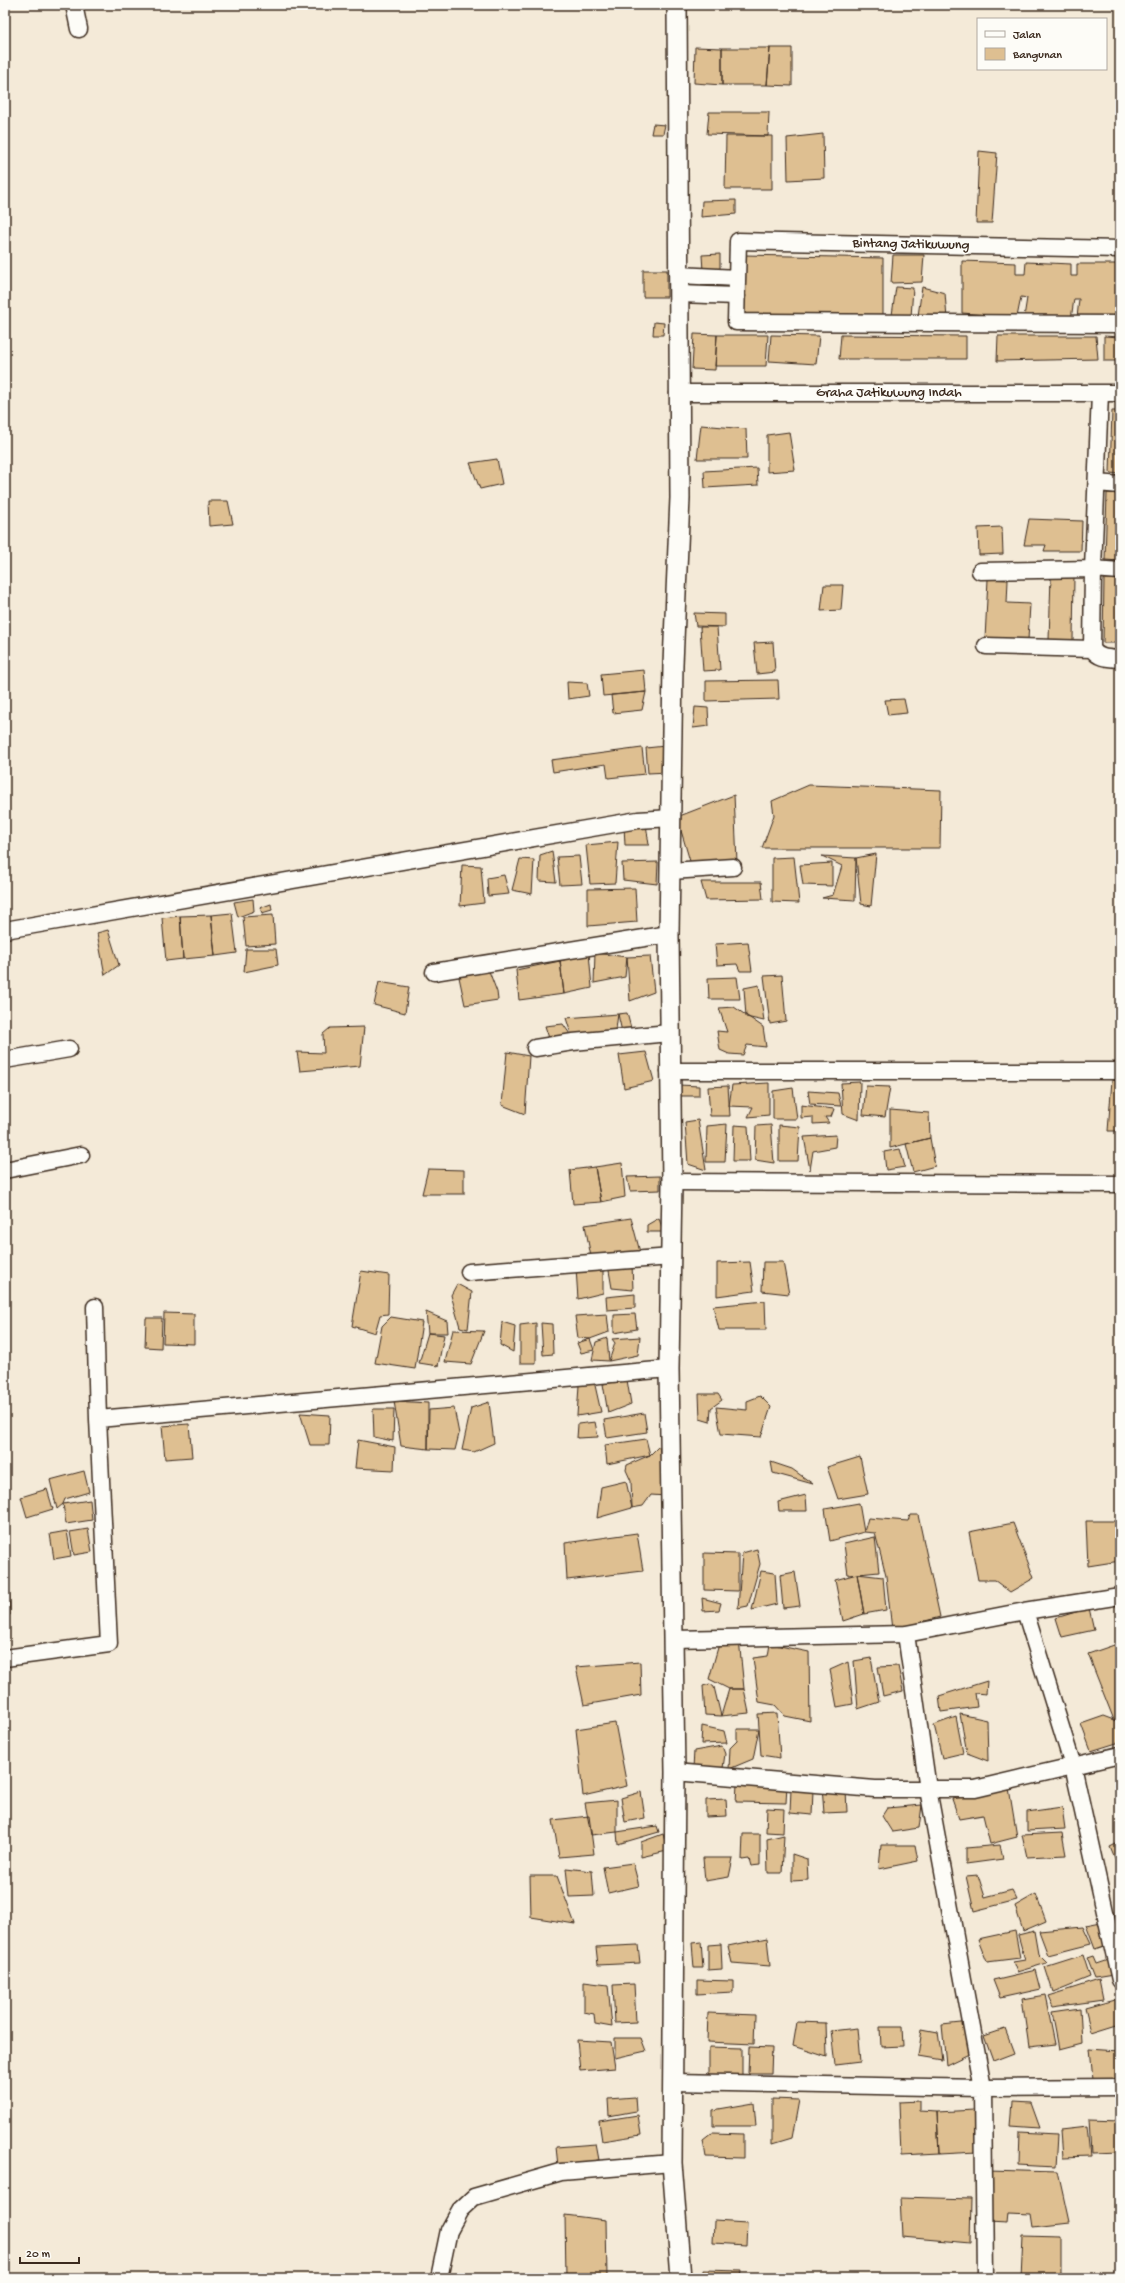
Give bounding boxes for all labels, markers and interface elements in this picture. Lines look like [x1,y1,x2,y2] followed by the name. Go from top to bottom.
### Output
[977,18,1107,70] legend
[1013,29,1041,43] text: Jalan
[1012,49,1062,63] text: Bangunan
[851,235,970,255] street label: Bintang Jatikuwung
[816,385,962,402] street label: Graha Jatikuwung Indah
[20,2239,79,2265] scale bar
[26,2248,51,2262] text: 20 m

